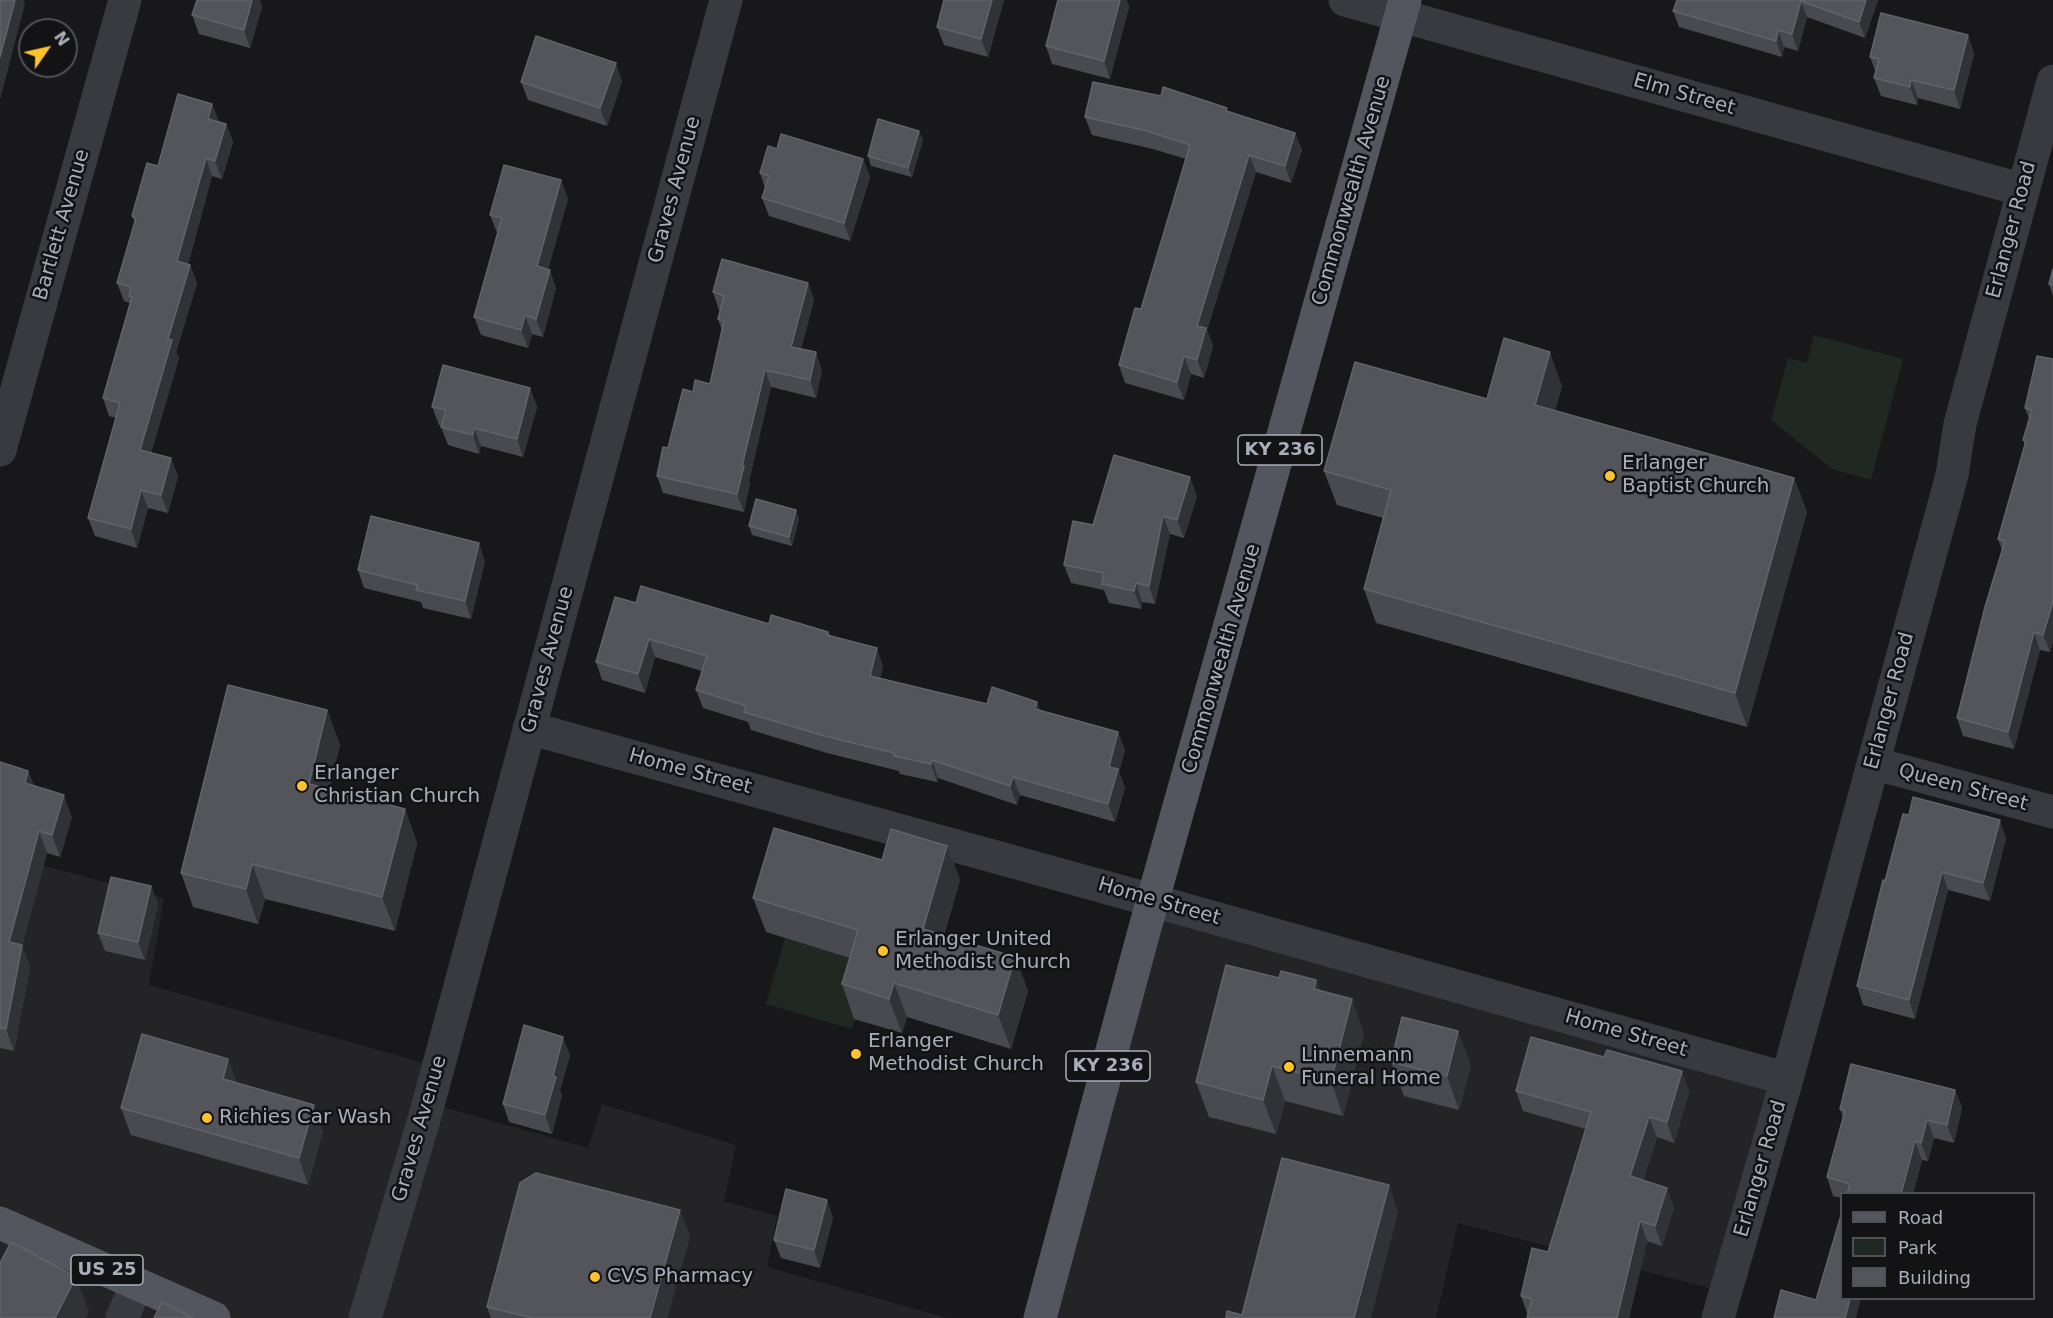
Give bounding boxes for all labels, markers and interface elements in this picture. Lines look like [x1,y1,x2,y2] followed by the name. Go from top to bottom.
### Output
[18,18,78,78] north arrow
[50,28,73,50] text: N
[1630,69,1738,121] street label: Elm Street
[1308,73,1396,309] street label: Commonwealth Avenue
[644,114,706,266] street label: Graves Avenue
[29,147,95,303] street label: Bartlett Avenue
[1982,159,2042,301] street label: Erlanger Road
[1238,435,1322,465] road number: KY 236
[1622,452,1769,499] place label: Erlanger Baptist Church
[1603,469,1617,483] marker: Erlanger Baptist Church
[1178,541,1266,777] street label: Commonwealth Avenue
[517,584,579,736] street label: Graves Avenue
[1860,630,1920,772] street label: Erlanger Road
[626,744,754,800] street label: Home Street
[1896,759,2030,817] street label: Queen Street
[314,762,480,809] place label: Erlanger Christian Church
[295,779,309,793] marker: Erlanger Christian Church
[1095,873,1223,931] street label: Home Street
[895,928,1071,975] place label: Erlanger United Methodist Church
[876,944,890,958] marker: Erlanger United Methodist Church
[1562,1005,1690,1063] street label: Home Street
[868,1030,1044,1077] place label: Erlanger Methodist Church
[1301,1044,1441,1091] place label: Linnemann Funeral Home
[849,1047,863,1061] marker: Erlanger Methodist Church
[1066,1051,1150,1081] road number: KY 236
[388,1053,452,1205] street label: Graves Avenue
[1282,1060,1296,1074] marker: Linnemann Funeral Home
[1730,1098,1792,1240] street label: Erlanger Road
[219,1106,391,1130] place label: Richies Car Wash
[200,1111,214,1125] marker: Richies Car Wash
[1840,1192,2035,1300] legend
[1898,1207,1943,1228] text: Road
[1898,1237,1937,1258] text: Park
[71,1255,143,1285] road number: US 25
[607,1265,753,1289] place label: CVS Pharmacy
[1898,1267,1971,1288] text: Building
[588,1270,602,1284] marker: CVS Pharmacy

